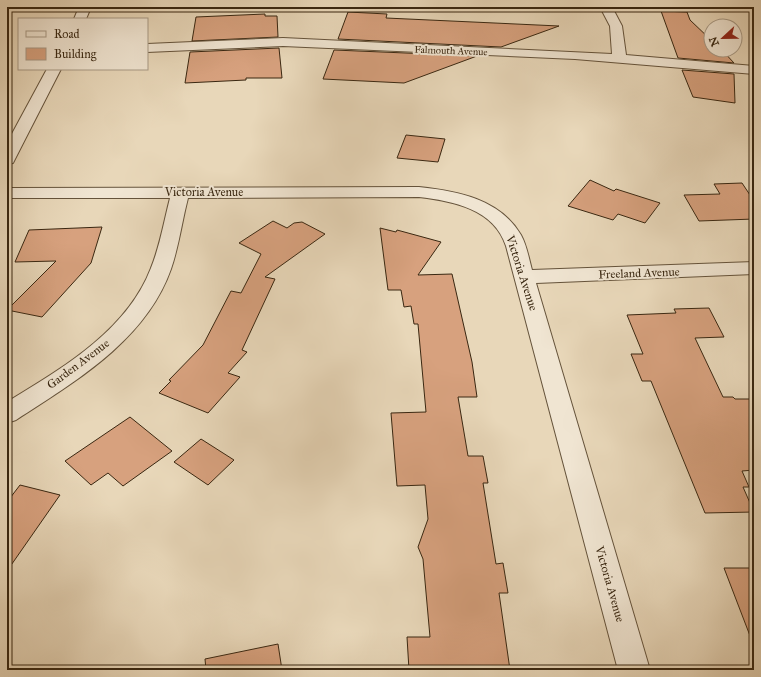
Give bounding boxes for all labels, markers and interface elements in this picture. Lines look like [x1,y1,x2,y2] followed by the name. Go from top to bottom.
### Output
[18,18,148,70] legend
[703,18,743,58] north arrow
[54,27,80,41] text: Road
[706,34,722,48] text: N
[414,44,488,58] street label: Falmouth Avenue
[54,47,97,62] text: Building
[164,185,243,199] street label: Victoria Avenue
[503,233,541,312] street label: Victoria Avenue
[598,265,680,281] street label: Freeland Avenue
[44,336,112,392] street label: Garden Avenue
[592,543,628,624] street label: Victoria Avenue

